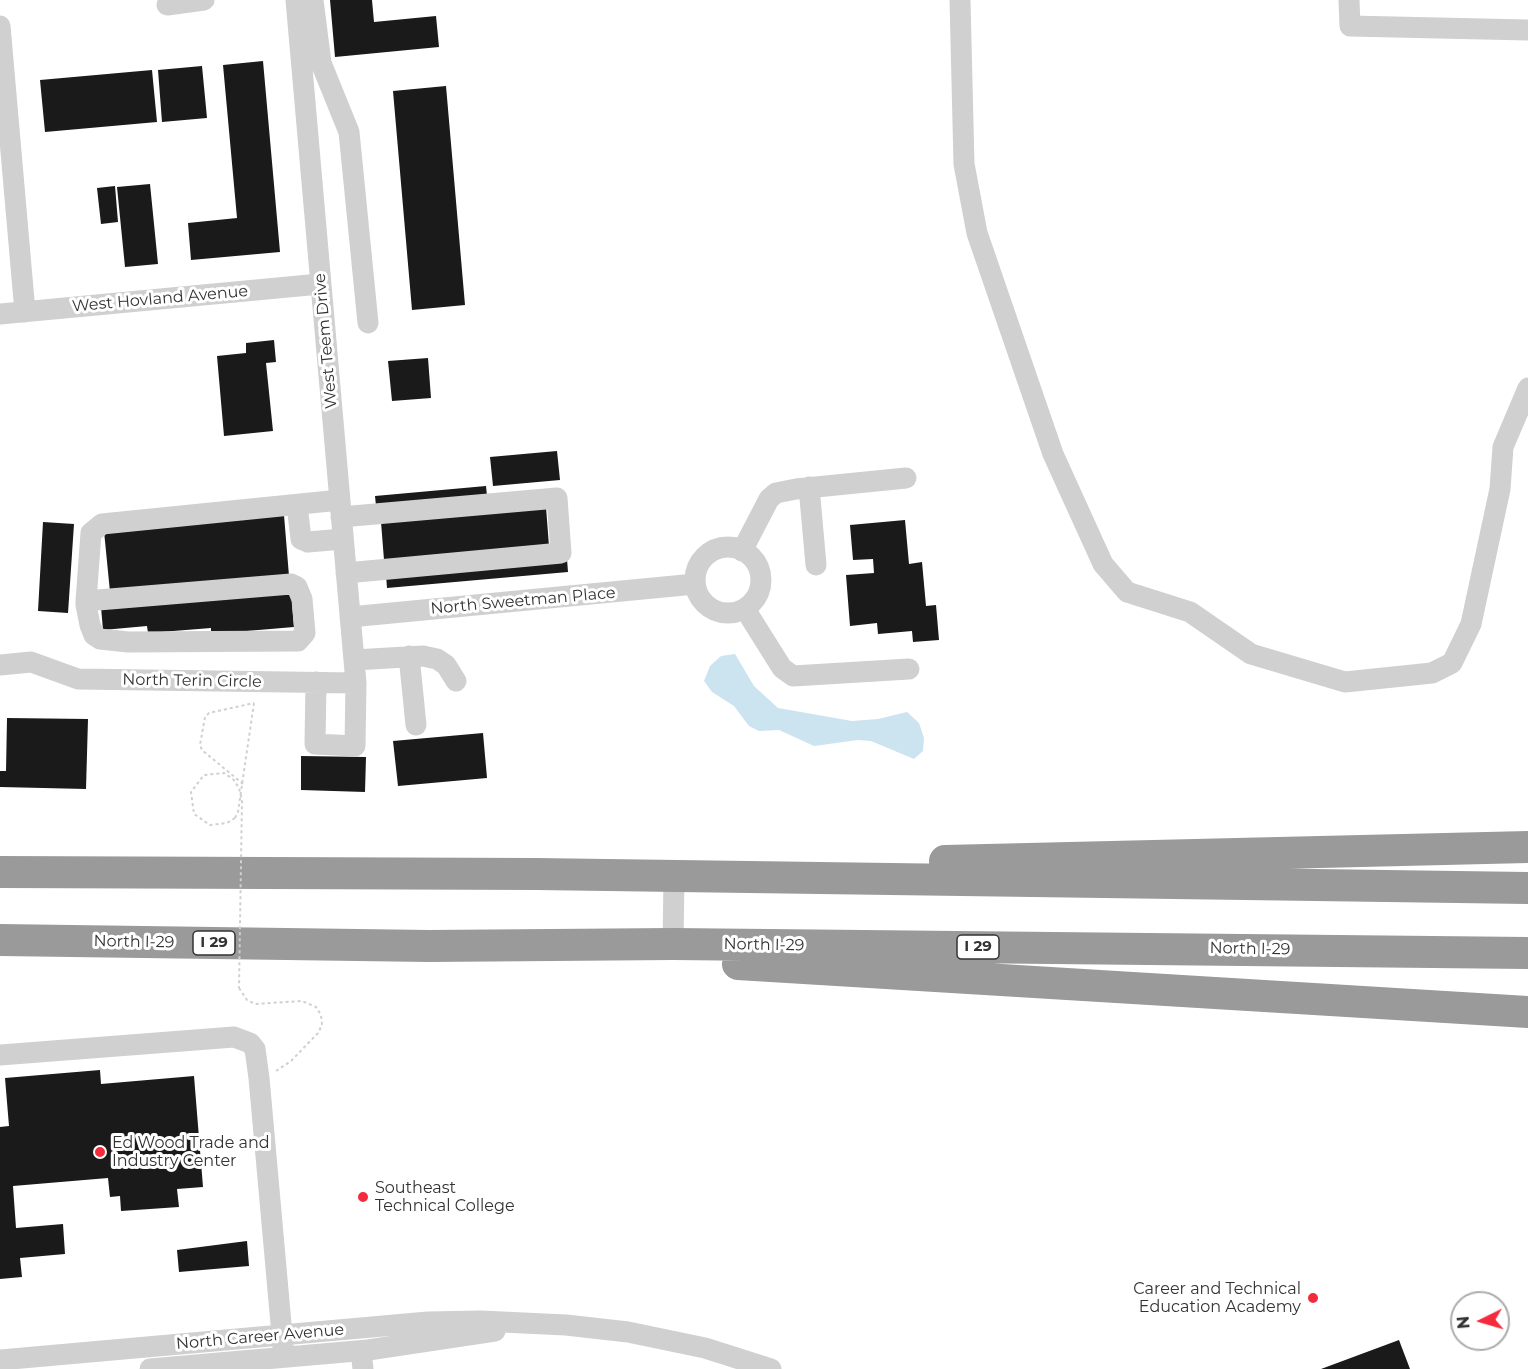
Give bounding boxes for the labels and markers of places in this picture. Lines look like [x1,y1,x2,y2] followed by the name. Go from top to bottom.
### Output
[112,1133,270,1171] place label: Ed Wood Trade and Industry Center
[93,1145,107,1159] marker: Ed Wood Trade and Industry Center
[375,1178,515,1216] place label: Southeast Technical College
[356,1190,370,1204] marker: Southeast Technical College
[1133,1279,1301,1317] place label: Career and Technical Education Academy
[1306,1291,1320,1305] marker: Career and Technical Education Academy

